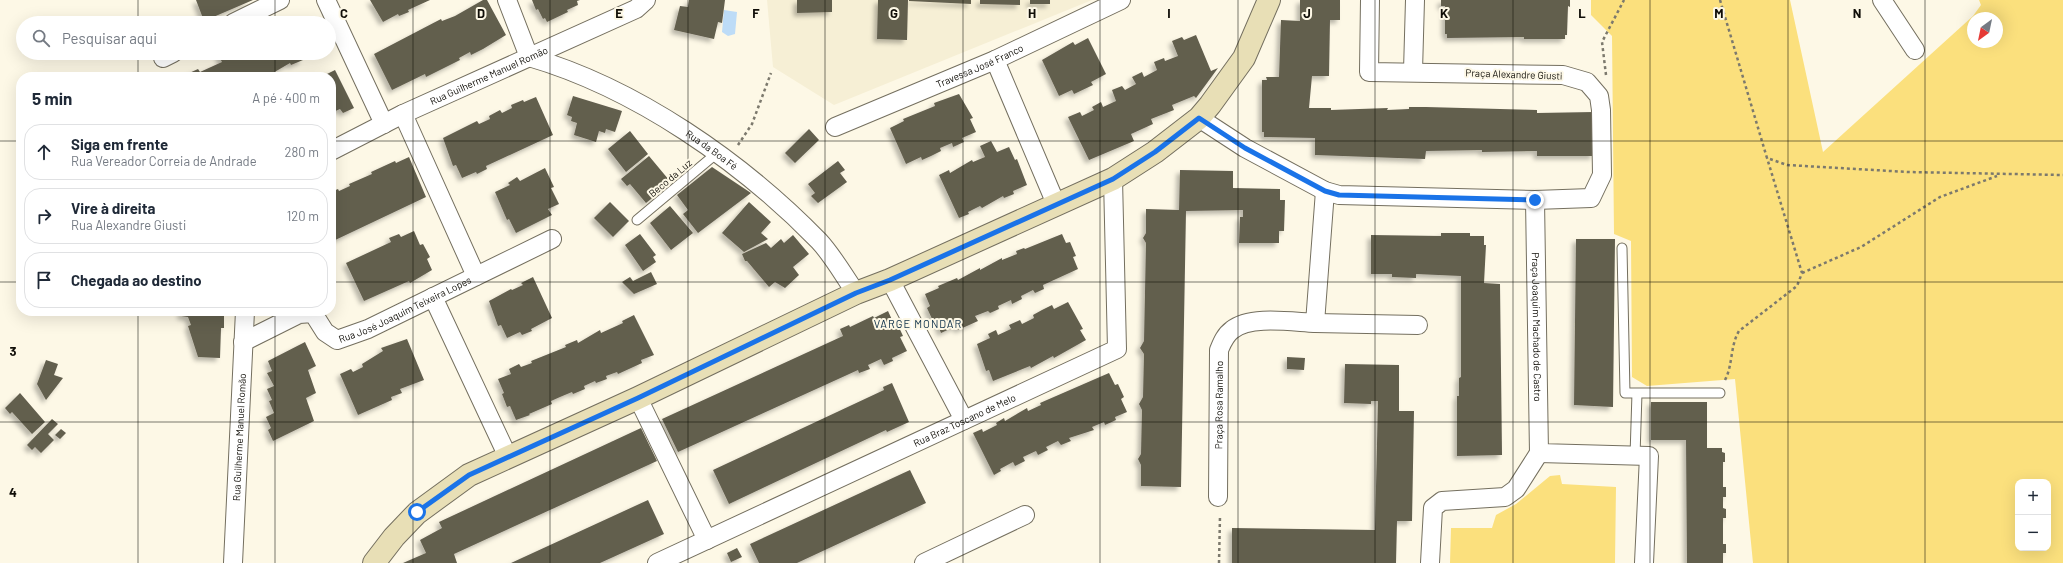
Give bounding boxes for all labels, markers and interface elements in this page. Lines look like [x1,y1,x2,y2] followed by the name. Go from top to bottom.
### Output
[340,5,348,21] text: C
[477,5,485,21] text: D
[615,5,623,21] text: E
[752,5,760,21] text: F
[890,5,898,21] text: G
[1028,5,1036,21] text: H
[1167,5,1171,21] text: I
[1303,5,1311,21] text: J
[1440,5,1448,21] text: K
[1578,5,1586,21] text: L
[1714,5,1724,21] text: M
[1853,5,1861,21] text: N
[1967,12,2003,48] north arrow
[16,16,336,60] search box
[30,27,52,49] icon: search
[62,29,157,47] text: Pesquisar aqui
[934,41,1025,90] street label: Travessa José Franco
[428,44,550,107] street label: Rua Guilherme Manuel Romão
[1465,66,1563,82] street label: Praça Alexandre Giusti
[32,88,72,108] text: 5 min
[252,90,320,106] text: A pé · 400 m
[684,127,740,172] street label: Rua da Boa Fé
[71,135,168,153] text: Siga em frente
[33,141,55,163] icon: ahead
[285,144,319,160] text: 280 m
[71,153,257,169] text: Rua Vereador Correia de Andrade
[646,156,694,199] street label: Beco da Luz
[1526,191,1544,209] route end
[71,199,155,217] text: Vire à direita
[33,205,55,227] icon: right
[287,208,319,224] text: 120 m
[71,217,186,233] text: Rua Alexandre Giusti
[1530,252,1544,402] street label: Praça Joaquim Machado de Castro
[33,269,55,291] icon: arrive
[71,271,202,289] text: Chegada ao destino
[337,273,473,345] street label: Rua José Joaquim Teixeira Lopes
[874,317,962,330] district label: VARGE MONDAR
[9,343,17,359] text: 3
[1212,361,1225,449] street label: Praça Rosa Ramalho
[230,373,248,501] street label: Rua Guilherme Manuel Romão
[911,391,1017,449] street label: Rua Braz Toscano de Melo
[2015,479,2051,551] map controls
[2015,479,2051,515] button: +
[9,484,17,500] text: 4
[408,503,426,521] route start
[2015,515,2051,551] button: −

